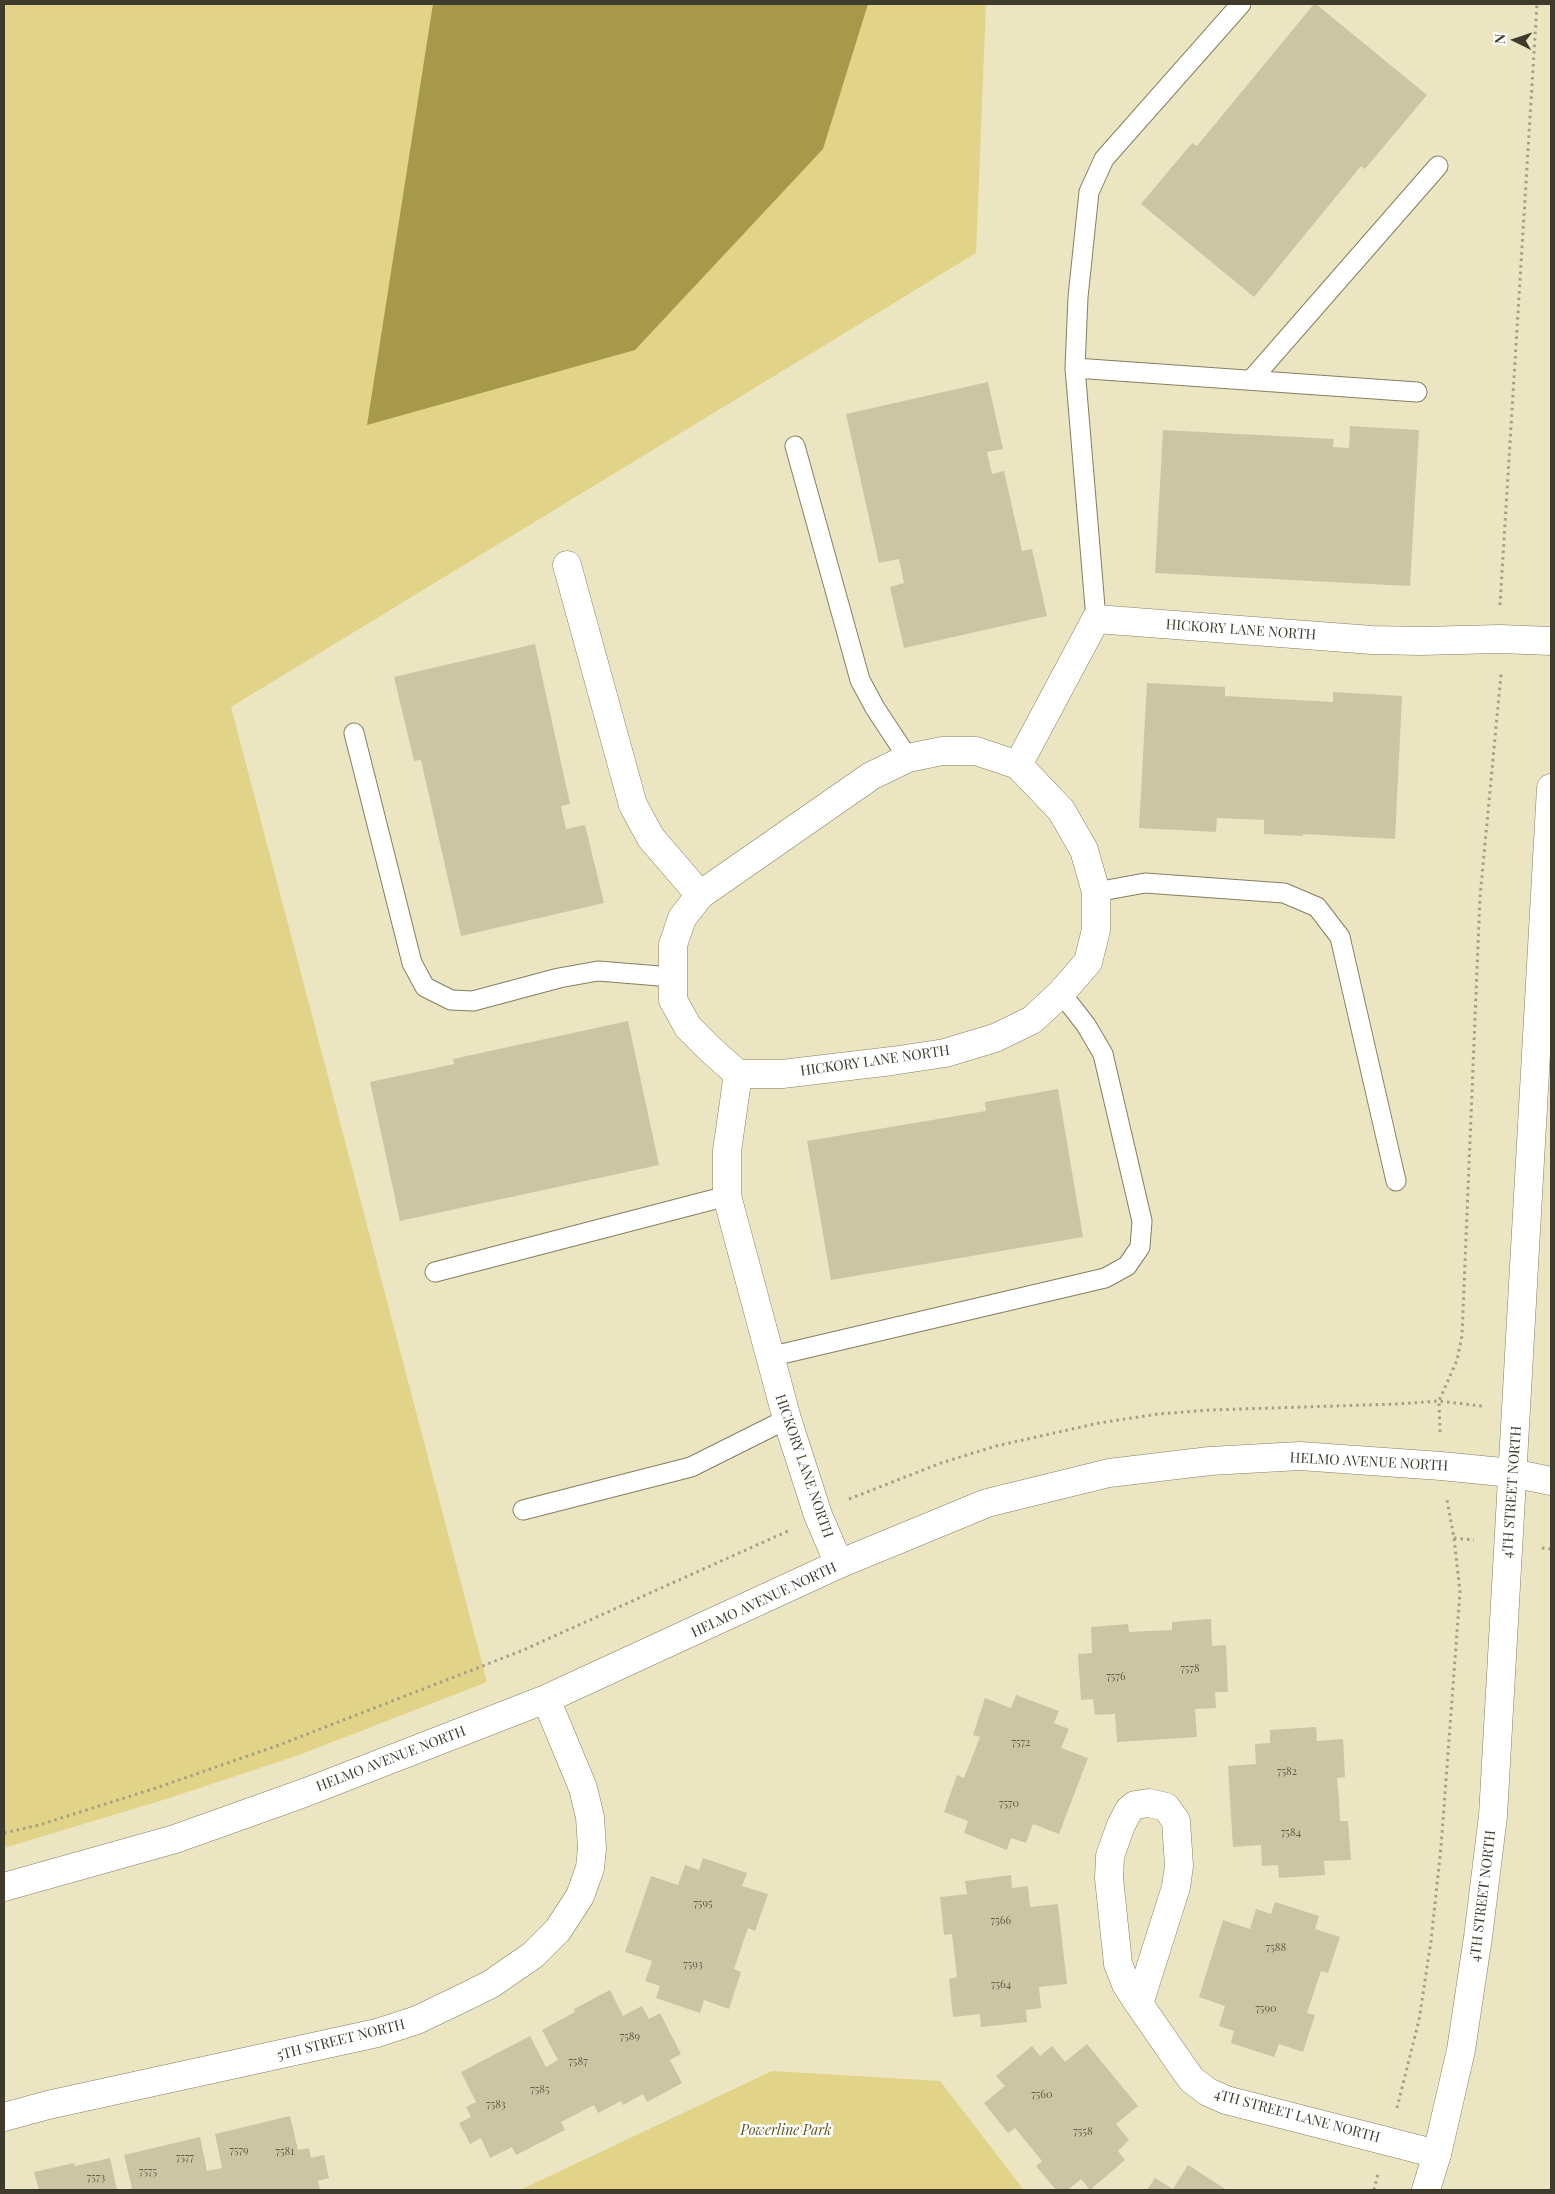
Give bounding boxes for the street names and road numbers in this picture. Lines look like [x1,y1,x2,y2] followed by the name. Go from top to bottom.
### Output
[1165,616,1317,644] street label: HICKORY LANE NORTH
[799,1042,951,1080] street label: HICKORY LANE NORTH
[772,1392,836,1540] street label: HICKORY LANE NORTH
[1499,1425,1525,1559] street label: 4TH STREET NORTH
[1289,1449,1449,1475] street label: HELMO AVENUE NORTH
[689,1559,839,1641] street label: HELMO AVENUE NORTH
[314,1723,468,1795] street label: HELMO AVENUE NORTH
[1467,1829,1499,1963] street label: 4TH STREET NORTH
[275,2016,407,2064] street label: 5TH STREET NORTH
[1212,2086,1382,2146] street label: 4TH STREET LANE NORTH

